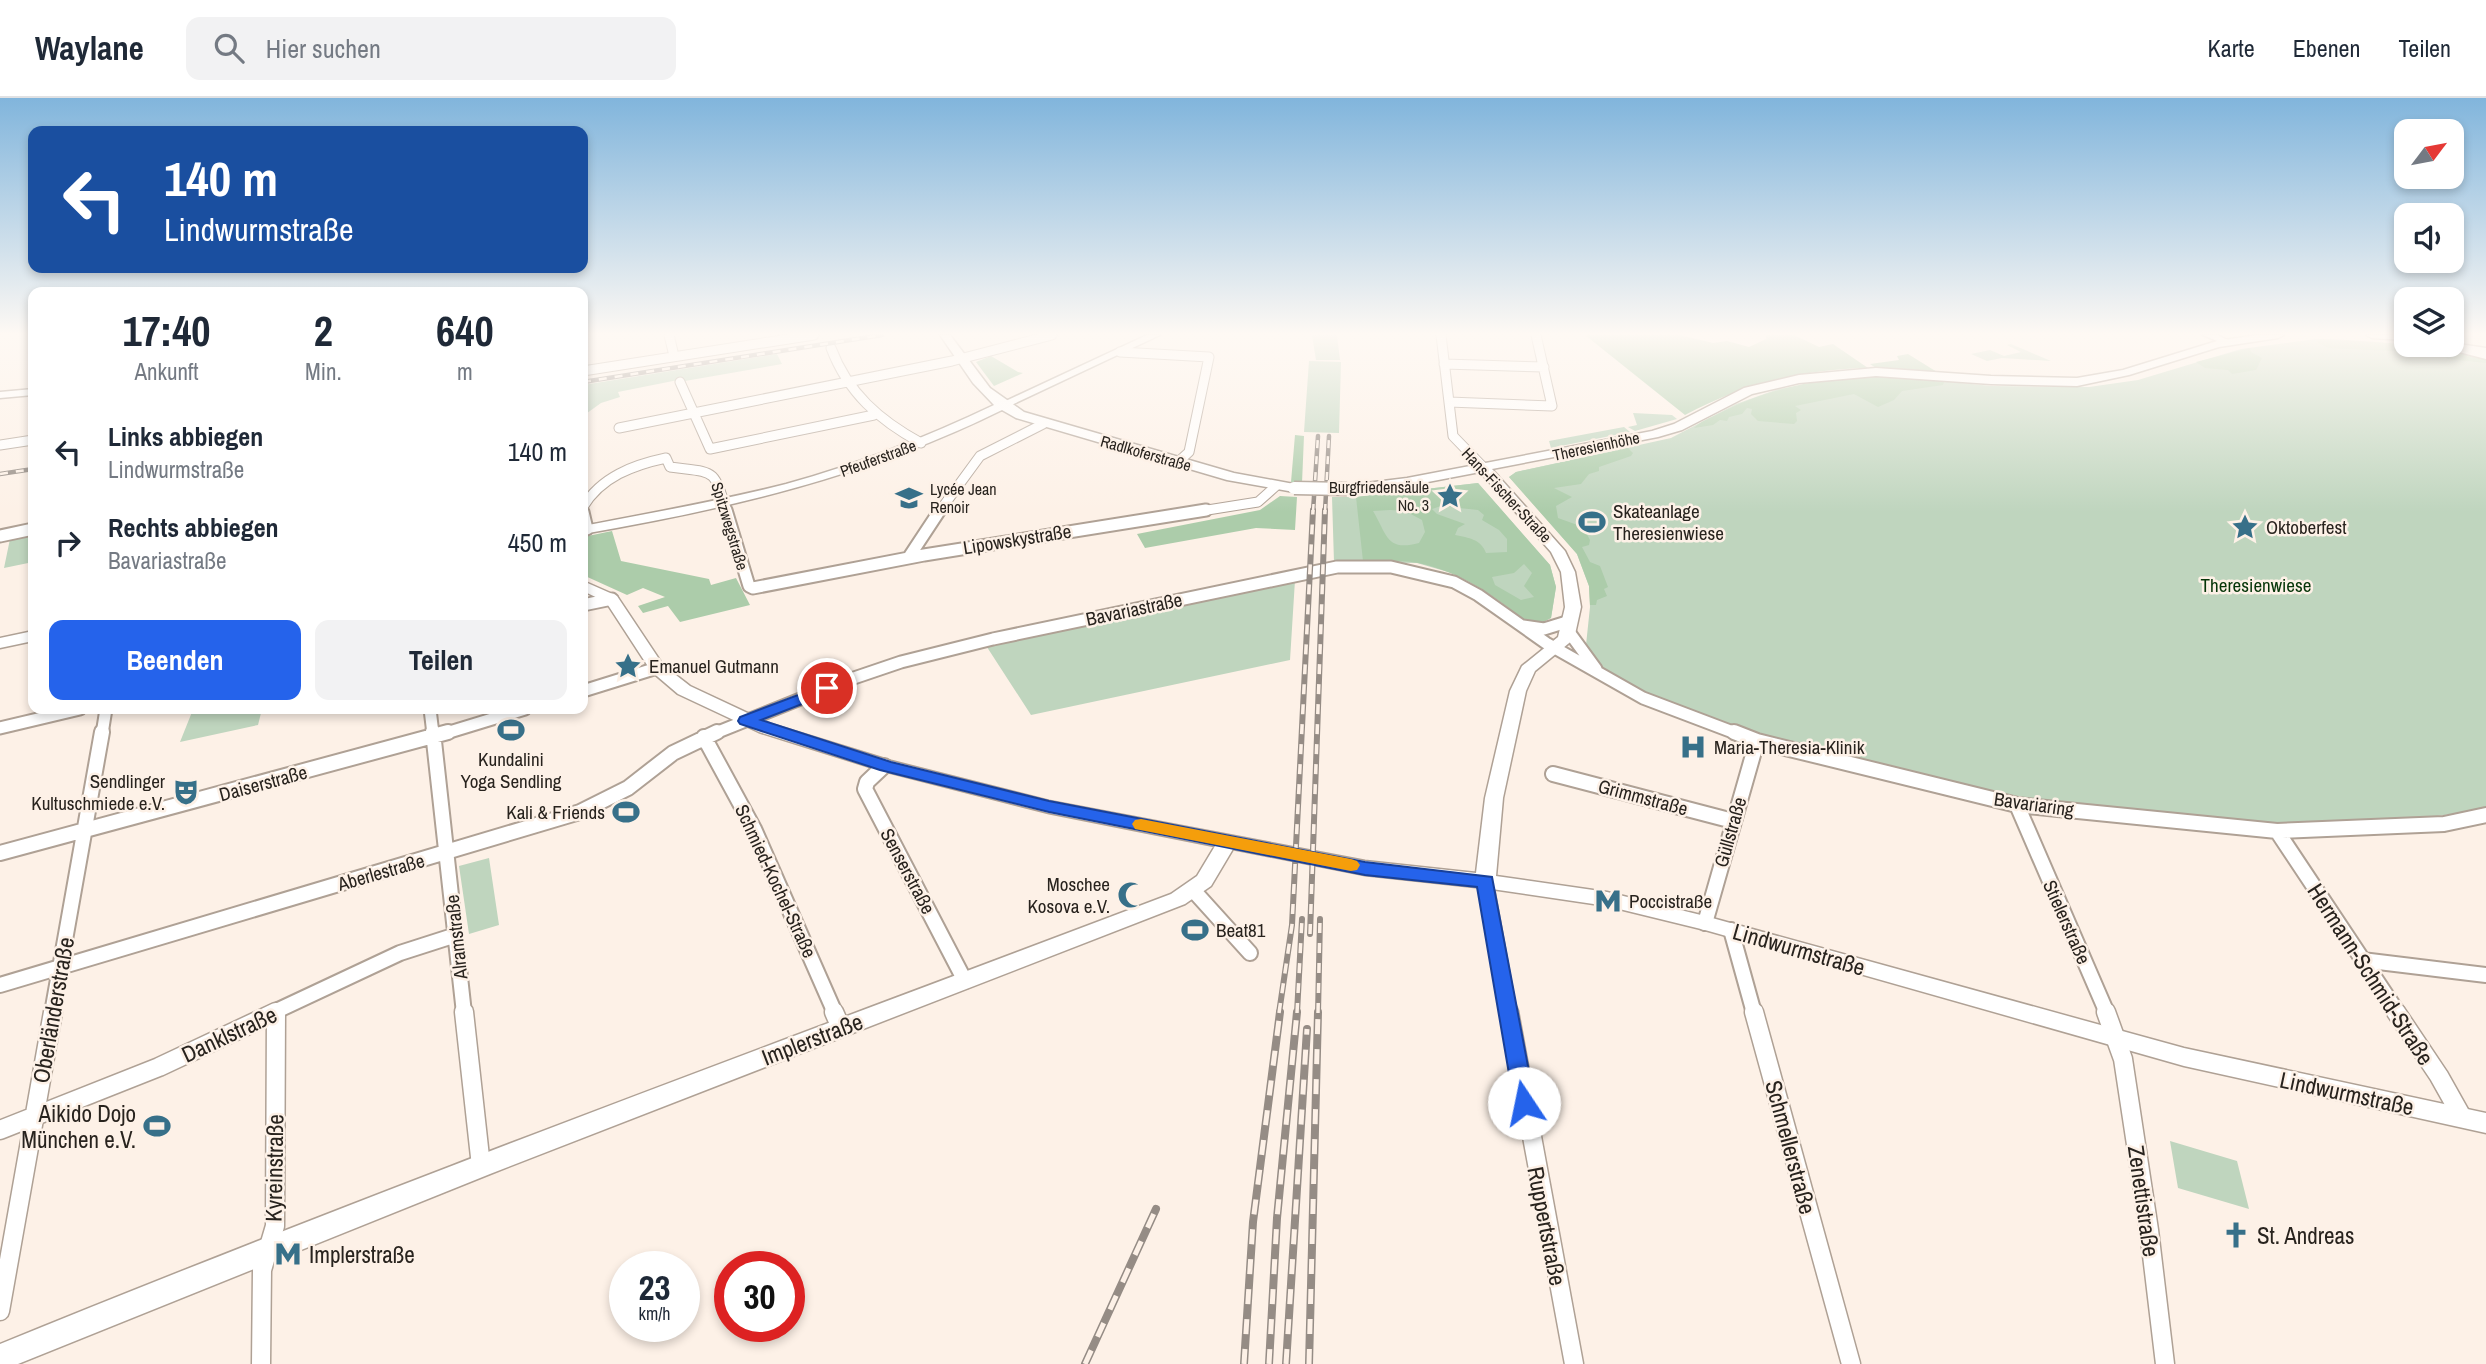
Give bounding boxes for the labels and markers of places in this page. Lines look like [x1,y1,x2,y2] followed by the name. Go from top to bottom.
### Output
[1329,476,1429,516] place label: Burgfriedensäule No. 3
[930,478,997,518] place label: Lycée Jean Renoir
[1435,481,1465,511] place icon: Burgfriedensäule No. 3
[894,483,924,513] school or university icon: Lycée Jean Renoir
[1613,498,1724,546] place label: Skateanlage Theresienwiese
[1577,507,1607,537] sports icon: Skateanlage Theresienwiese
[2230,512,2260,542] place icon: Oktoberfest
[2266,514,2347,540] place label: Oktoberfest
[613,651,643,681] place icon: Emanuel Gutmann
[649,653,779,679] place label: Emanuel Gutmann
[797,658,857,718] pin
[496,715,526,745] sports icon: Kundalini Yoga Sendling
[1678,732,1708,762] hospital icon: Maria-Theresia-Klinik
[1714,734,1865,760] place label: Maria-Theresia-Klinik
[461,746,562,794] place label: Kundalini Yoga Sendling
[31,768,166,816] place label: Sendlinger Kultuschmiede e.V.
[171,777,201,807] theatre icon: Sendlinger Kultuschmiede e.V.
[611,797,641,827] sports icon: Kali & Friends
[506,799,605,825] place label: Kali & Friends
[1027,871,1110,919] place label: Moschee Kosova e.V.
[1116,880,1146,910] mosque icon: Moschee Kosova e.V.
[1593,886,1623,916] metro station icon: Poccistraße
[1629,888,1712,914] place label: Poccistraße
[1180,915,1210,945] sports icon: Beat81
[1216,917,1266,943] place label: Beat81
[21,1098,136,1155] place label: Aikido Dojo München e.V.
[142,1111,172,1141] sports icon: Aikido Dojo München e.V.
[2221,1220,2251,1250] church icon: St. Andreas
[2257,1220,2355,1251] place label: St. Andreas
[273,1239,303,1269] metro station icon: Implerstraße
[309,1239,415,1270] place label: Implerstraße

